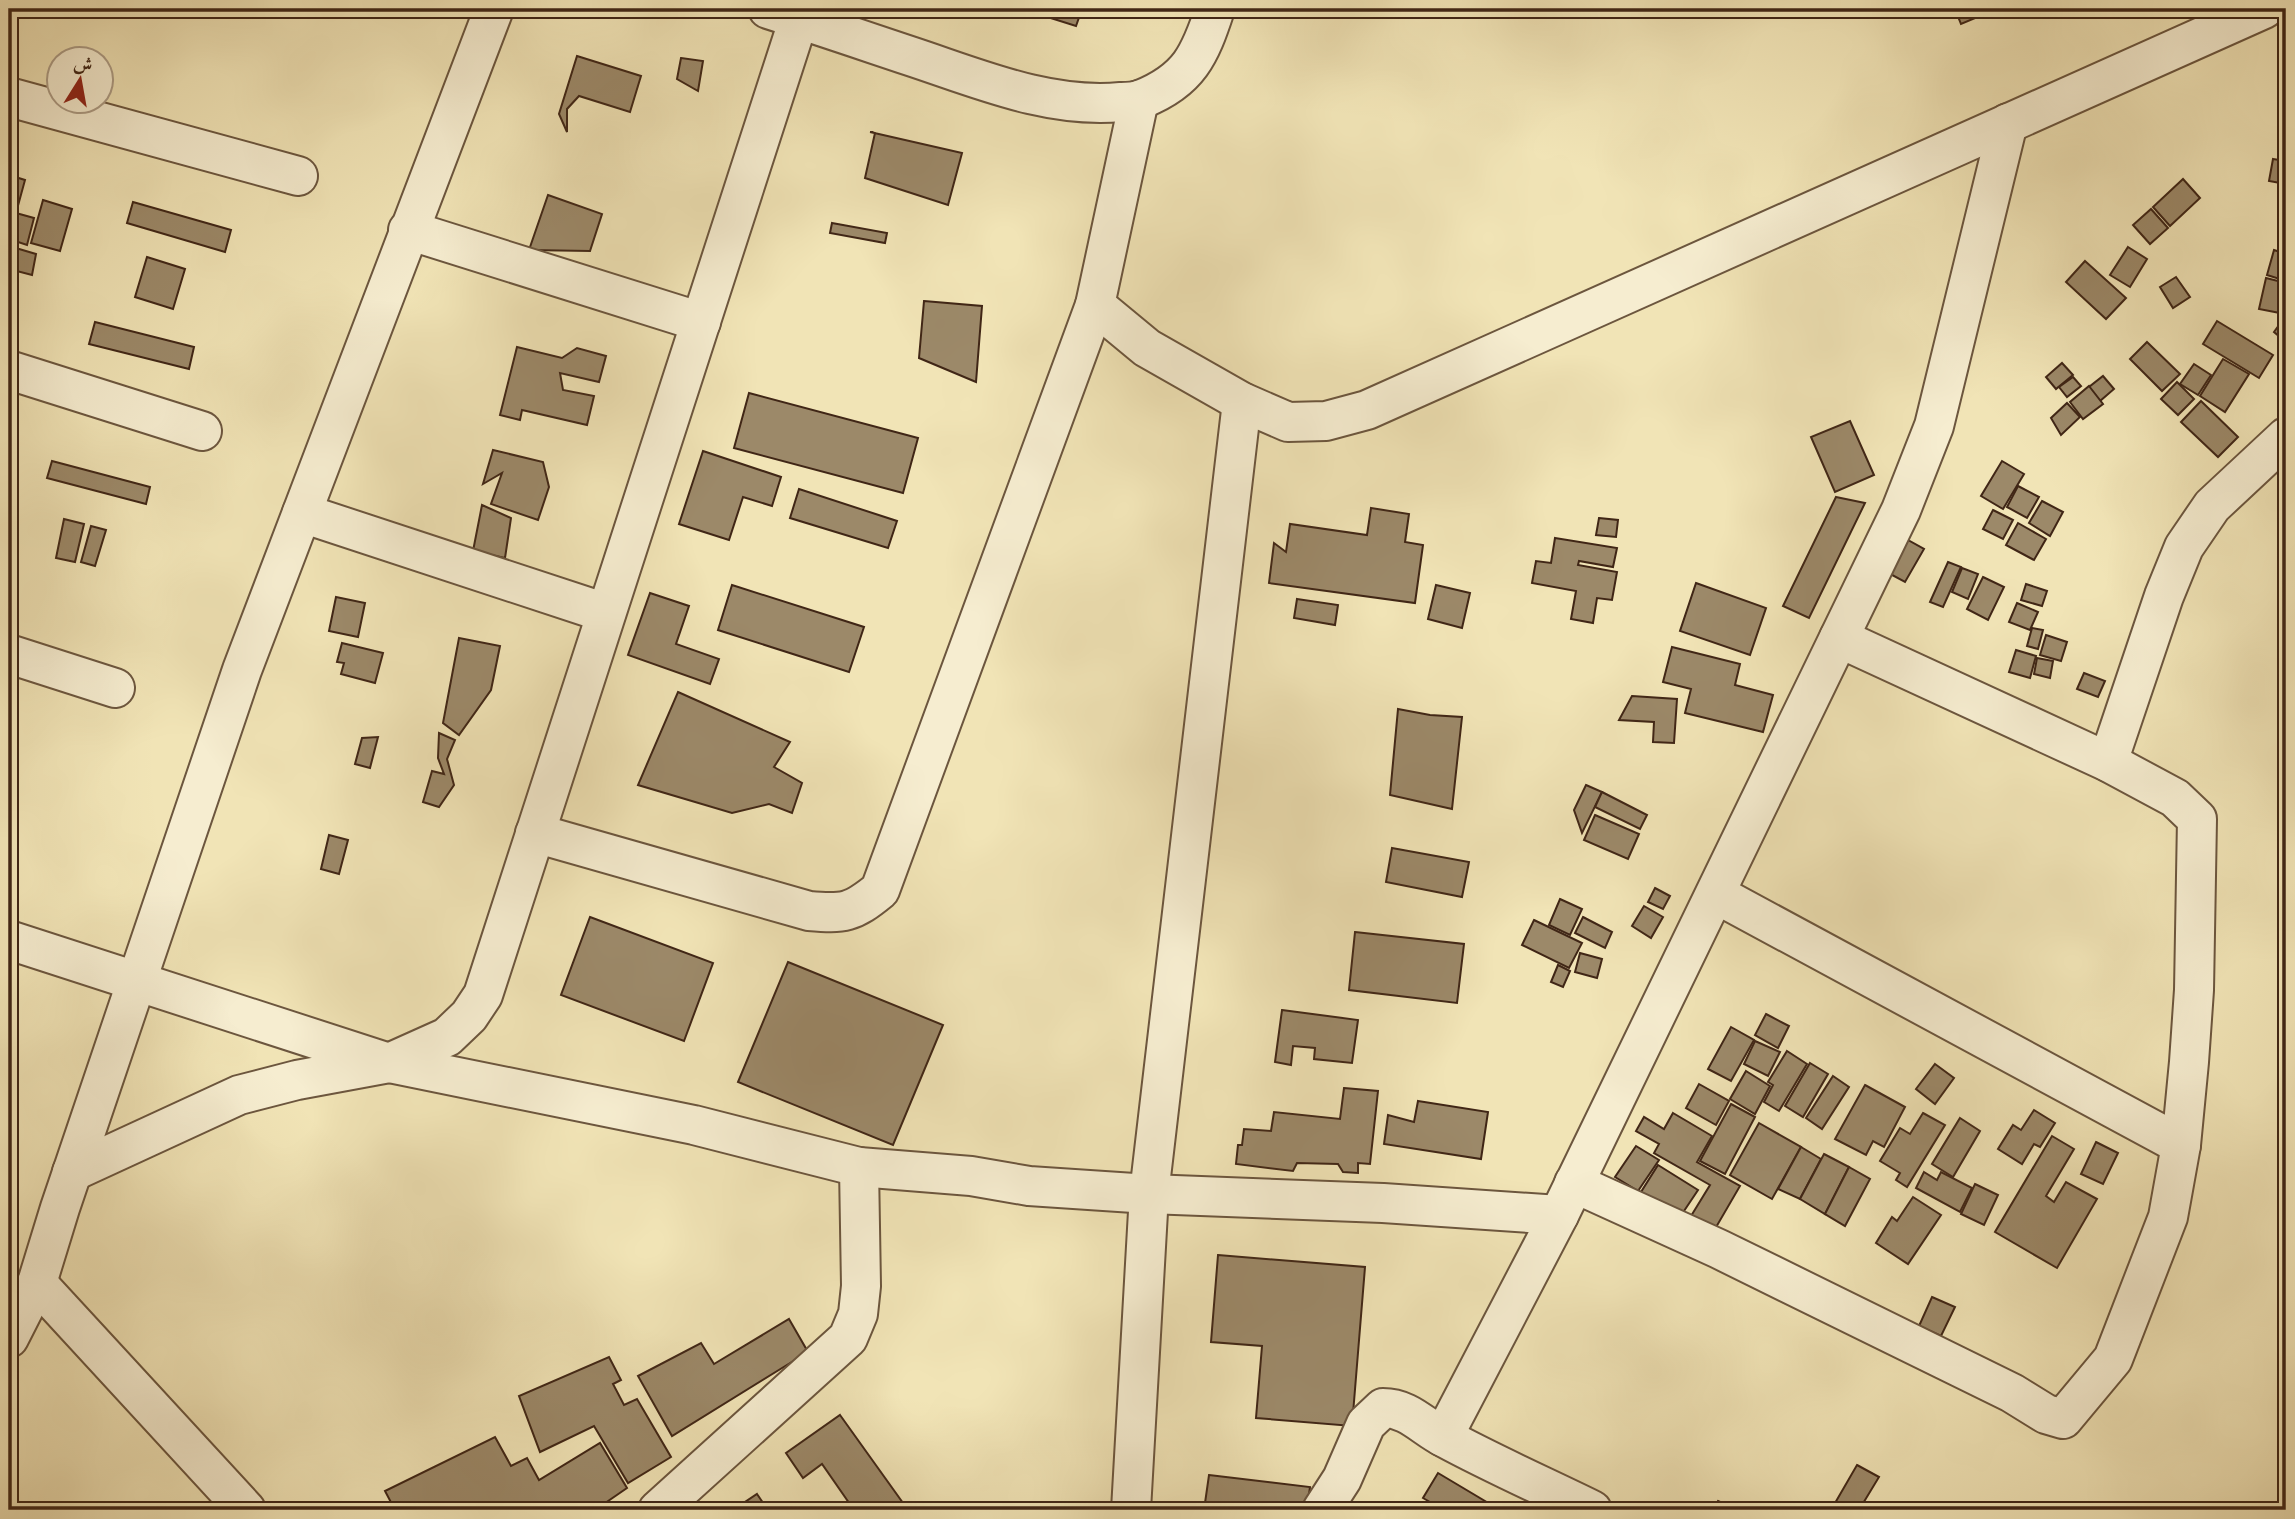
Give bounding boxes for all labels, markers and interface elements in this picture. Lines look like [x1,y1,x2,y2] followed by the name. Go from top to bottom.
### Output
[46,46,116,116] north arrow
[71,51,95,80] text: ش

